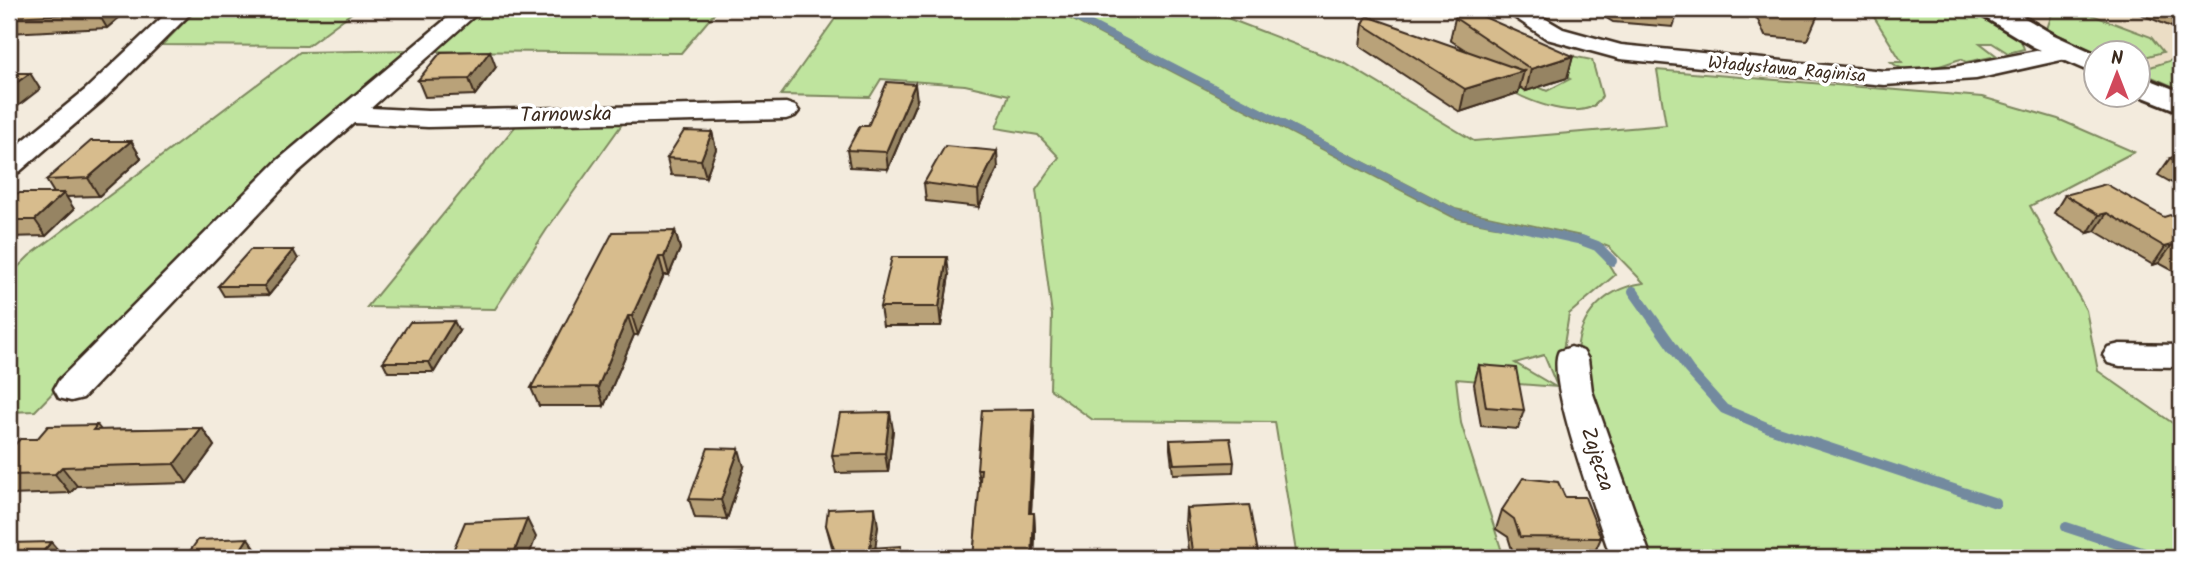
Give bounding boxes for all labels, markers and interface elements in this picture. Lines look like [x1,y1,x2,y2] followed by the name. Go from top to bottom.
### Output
[2082,38,2152,108] north arrow
[2111,44,2123,74] text: N
[1707,49,1867,92] street label: Władysława Raginisa
[520,98,612,133] street label: Tarnowska
[1571,423,1622,496] street label: Zajęcza

